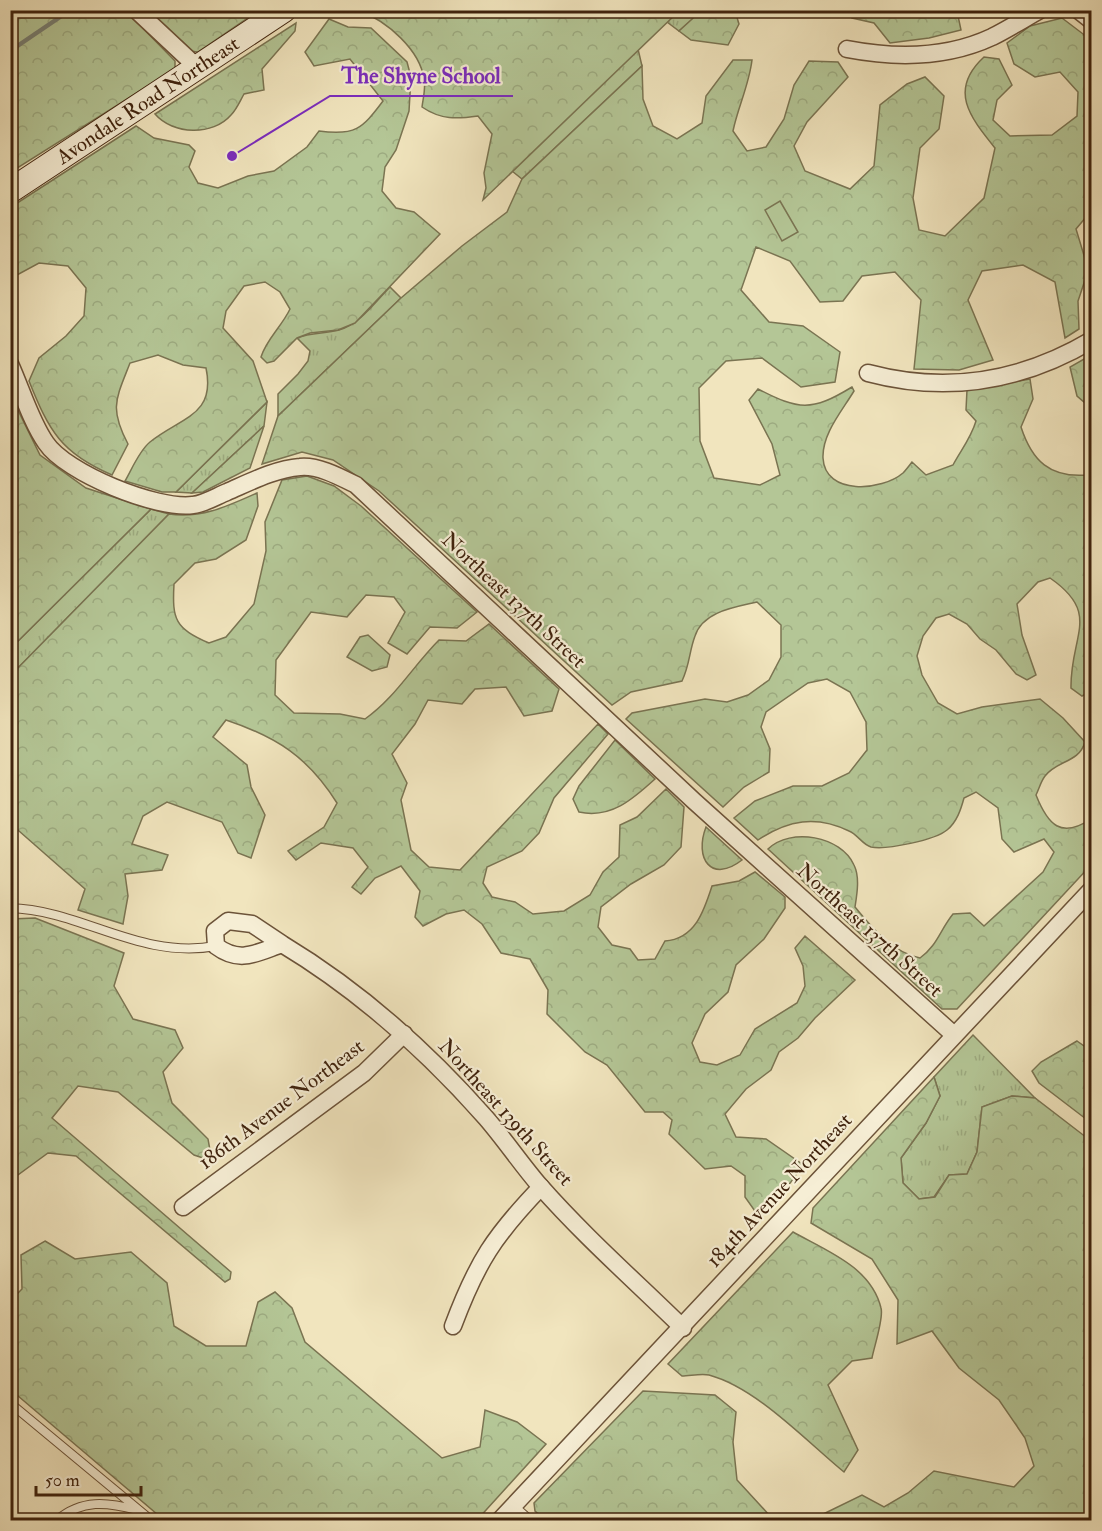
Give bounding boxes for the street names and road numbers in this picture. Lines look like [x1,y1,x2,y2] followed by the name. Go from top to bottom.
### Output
[50,30,245,171] street label: Avondale Road Northeast
[436,526,592,674] street label: Northeast 137th Street
[791,857,949,1003] street label: Northeast 137th Street
[193,1033,370,1176] street label: 186th Avenue Northeast
[432,1033,579,1192] street label: Northeast 139th Street
[701,1107,858,1273] street label: 184th Avenue Northeast

